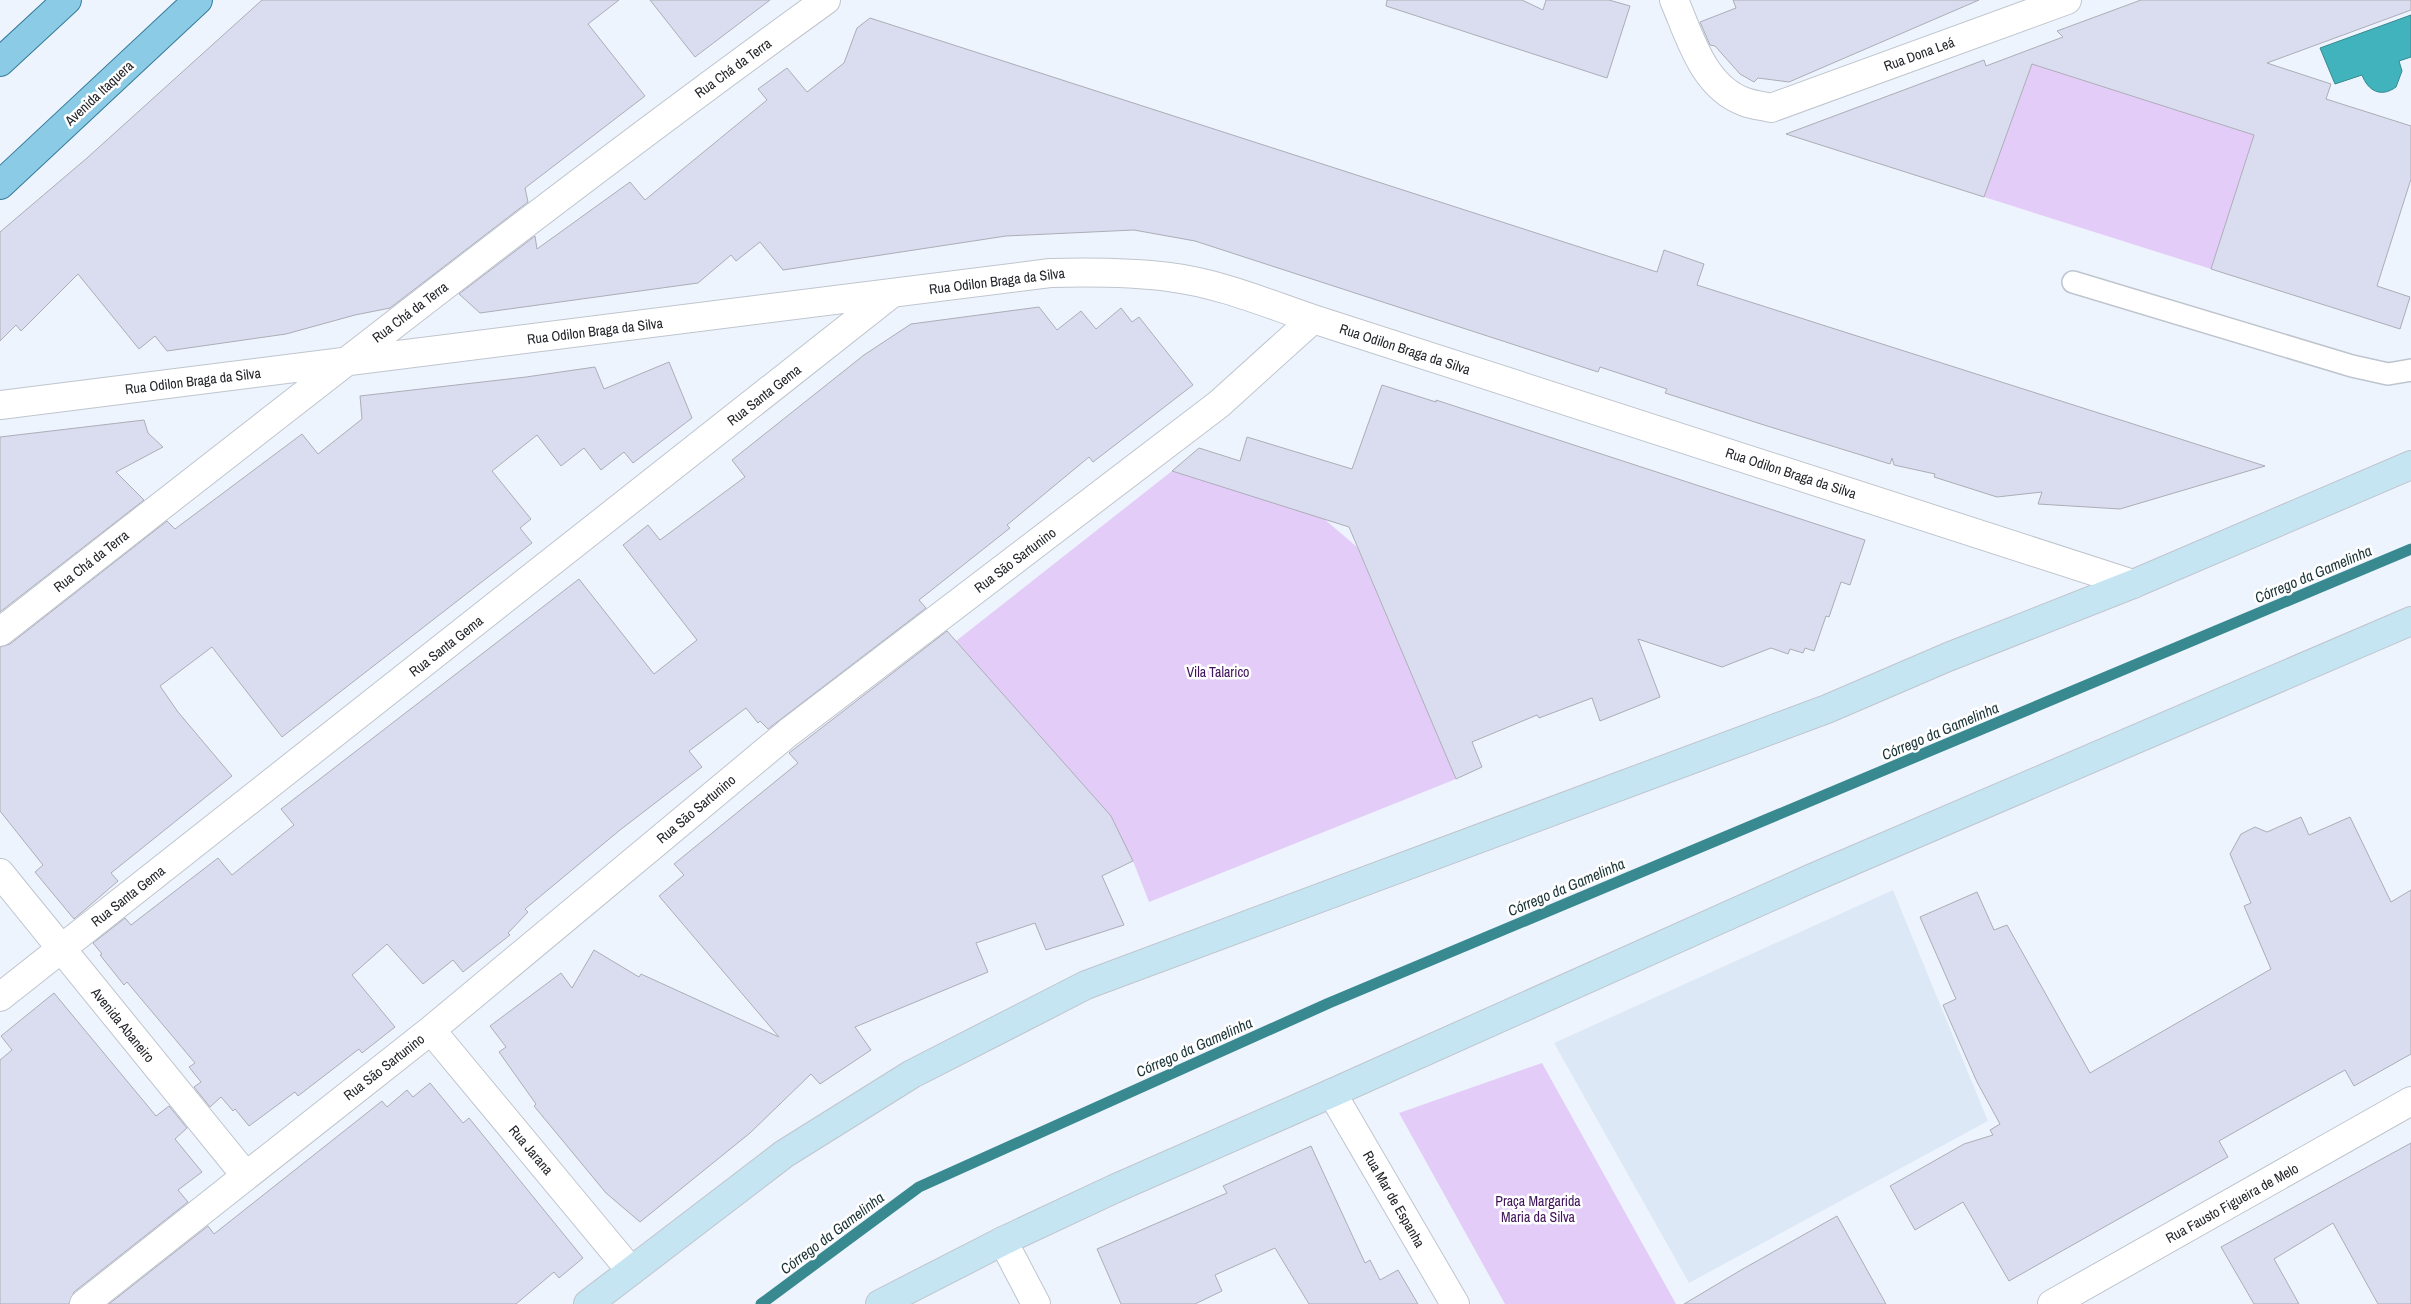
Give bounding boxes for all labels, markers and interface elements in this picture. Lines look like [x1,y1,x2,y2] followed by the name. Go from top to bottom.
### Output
[1881,33,1957,75] street label: Rua Dona Leá
[691,34,775,102] street label: Rua Chá da Terra
[60,56,137,130] street label: Avenida Itaquera
[928,264,1066,298] street label: Rua Odilon Braga da Silva
[368,277,452,346] street label: Rua Chá da Terra
[526,314,664,348] street label: Rua Odilon Braga da Silva
[1337,319,1473,379] street label: Rua Odilon Braga da Silva
[724,360,805,429] street label: Rua Santa Gema
[124,364,262,398] street label: Rua Odilon Braga da Silva
[1723,443,1859,503] street label: Rua Odilon Braga da Silva
[971,523,1059,597] street label: Rua São Sartunino
[50,526,133,596] street label: Rua Chá da Terra
[2251,540,2375,608] water label: Córrego da Gamelinha
[406,611,487,680] street label: Rua Santa Gema
[1187,663,1250,681] park label: Vila Talarico
[1878,697,2002,765] water label: Córrego da Gamelinha
[653,771,739,847] street label: Rua São Sartunino
[1504,853,1628,921] water label: Córrego da Gamelinha
[88,861,169,930] street label: Rua Santa Gema
[87,983,159,1066] street label: Avenida Abaneiro
[1133,1012,1256,1082] water label: Córrego da Gamelinha
[340,1030,428,1104] street label: Rua São Sartunino
[505,1121,557,1179] street label: Rua Jarana
[1359,1148,1429,1251] street label: Rua Mar de Espanha
[2163,1159,2301,1247] street label: Rua Fausto Figueira de Melo
[776,1187,888,1279] water label: Córrego da Gamelinha
[1495,1192,1581,1226] park label: Praça Margarida Maria da Silva

